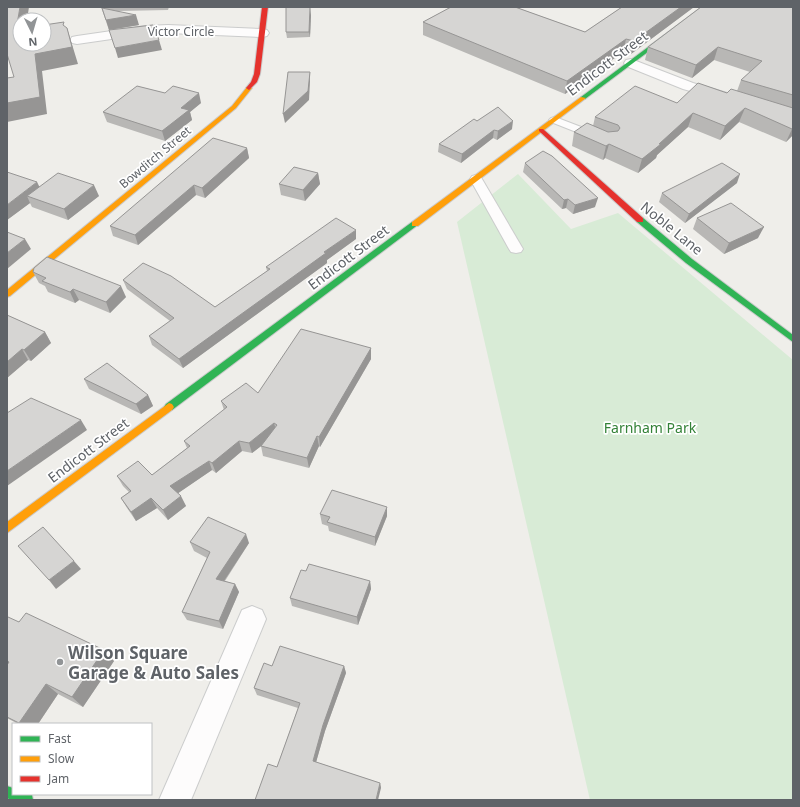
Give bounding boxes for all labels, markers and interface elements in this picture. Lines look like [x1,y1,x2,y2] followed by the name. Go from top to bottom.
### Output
[12,12,52,52] north arrow
[148,23,215,40] street label: Victor Circle
[563,26,651,100] street label: Endicott Street
[28,35,38,50] text: N
[115,122,195,192] street label: Bowditch Street
[637,197,707,259] street label: Noble Lane
[304,220,392,294] street label: Endicott Street
[44,413,132,487] street label: Endicott Street
[604,418,697,437] park label: Farnham Park
[68,641,239,684] place label: Wilson Square Garage & Auto Sales
[55,657,65,667] marker: Wilson Square Garage & Auto Sales
[12,723,152,795] legend
[48,730,72,747] text: Fast
[48,750,75,767] text: Slow
[47,770,69,787] text: Jam

